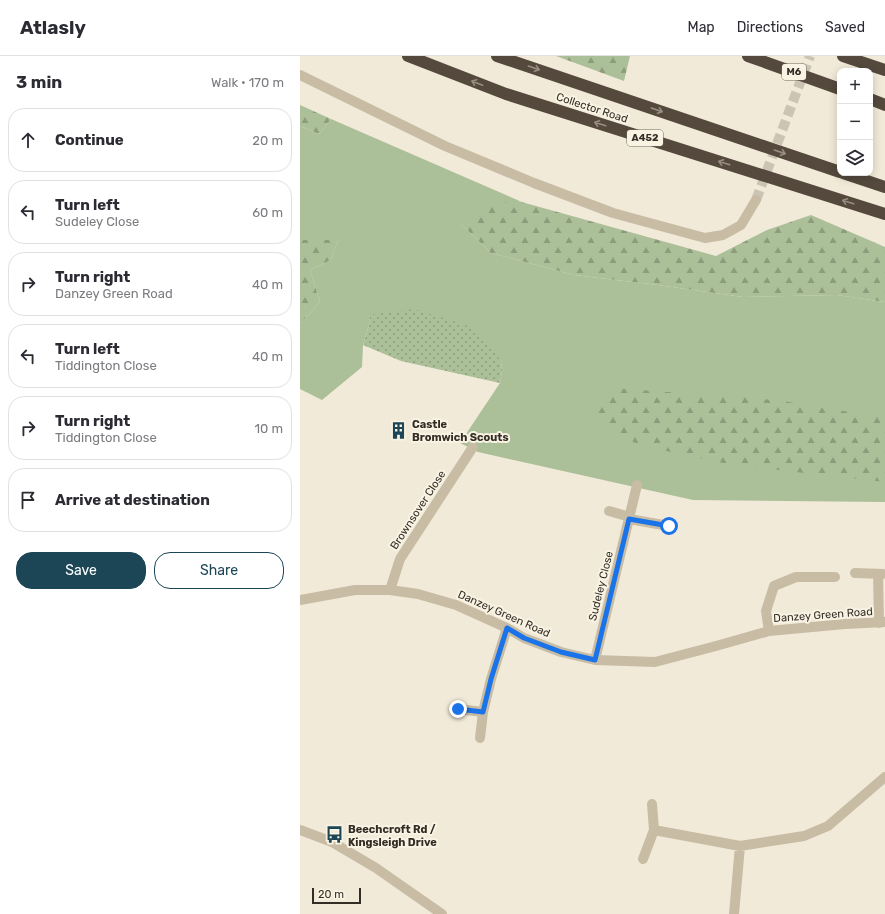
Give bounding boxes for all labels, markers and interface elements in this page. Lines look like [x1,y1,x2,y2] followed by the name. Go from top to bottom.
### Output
[20,16,86,39] text: Atlasly
[688,19,715,36] text: Map
[737,19,803,36] text: Directions
[825,19,865,36] text: Saved
[782,64,806,80] road number: M6
[527,65,539,73] one-way arrow
[837,68,873,176] map controls
[837,68,873,104] button: +
[16,72,62,92] text: 3 min
[211,75,284,90] text: Walk · 170 m
[471,78,483,86] one-way arrow
[555,90,629,126] street label: Collector Road
[837,104,873,140] button: −
[650,107,663,114] one-way arrow
[594,120,607,127] one-way arrow
[17,129,39,151] icon: ahead
[627,130,663,146] road number: A452
[55,131,124,149] text: Continue
[252,133,283,148] text: 20 m
[837,140,873,176] button: layers
[774,148,786,156] one-way arrow
[717,159,730,166] one-way arrow
[55,196,120,214] text: Turn left
[841,198,854,205] one-way arrow
[17,201,39,223] icon: left
[252,205,283,220] text: 60 m
[55,214,139,229] text: Sudeley Close
[55,268,130,286] text: Turn right
[17,273,39,295] icon: right
[252,277,283,292] text: 40 m
[55,286,173,301] text: Danzey Green Road
[55,340,120,358] text: Turn left
[17,345,39,367] icon: left
[252,349,283,364] text: 40 m
[55,358,157,373] text: Tiddington Close
[55,412,130,430] text: Turn right
[17,417,39,439] icon: right
[412,418,509,444] place label: Castle Bromwich Scouts
[389,420,409,440] building icon: Castle Bromwich Scouts
[254,421,283,436] text: 10 m
[55,430,157,445] text: Tiddington Close
[388,468,448,552] street label: Brownsover Close
[17,489,39,511] icon: arrive
[55,491,210,509] text: Arrive at destination
[660,517,678,535] route start
[586,550,616,622] street label: Sudeley Close
[16,552,146,589] button: Save
[154,552,284,589] button: Share
[456,588,552,640] street label: Danzey Green Road
[773,605,873,625] street label: Danzey Green Road
[449,700,467,718] route end
[348,823,437,849] place label: Beechcroft Rd / Kingsleigh Drive
[325,825,345,845] bus stop icon: Beechcroft Rd / Kingsleigh Drive
[312,886,361,905] scale bar
[318,888,344,901] text: 20 m

